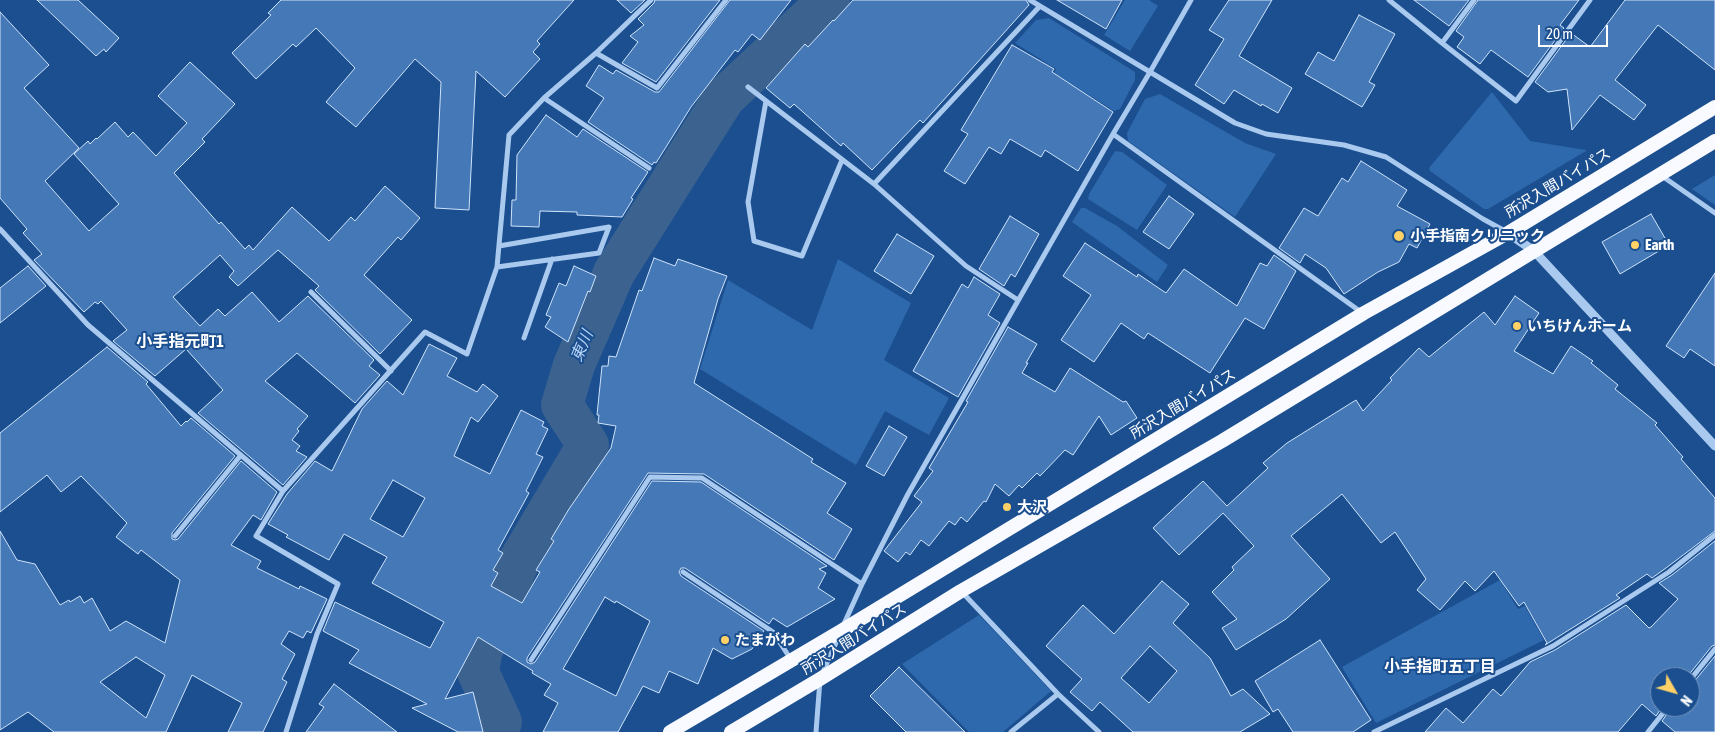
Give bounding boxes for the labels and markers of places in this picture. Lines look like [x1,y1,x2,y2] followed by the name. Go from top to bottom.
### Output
[1410,227,1545,245] place label: 小手指南クリニック
[1392,229,1406,243] marker: 小手指南クリニック
[1645,236,1674,254] place label: Earth
[1629,239,1641,251] marker: Earth
[1527,317,1632,335] place label: いちけんホーム
[1511,320,1523,332] marker: いちけんホーム
[1017,498,1047,516] place label: 大沢
[1001,501,1013,513] marker: 大沢
[735,631,795,649] place label: たまがわ
[719,634,731,646] marker: たまがわ

